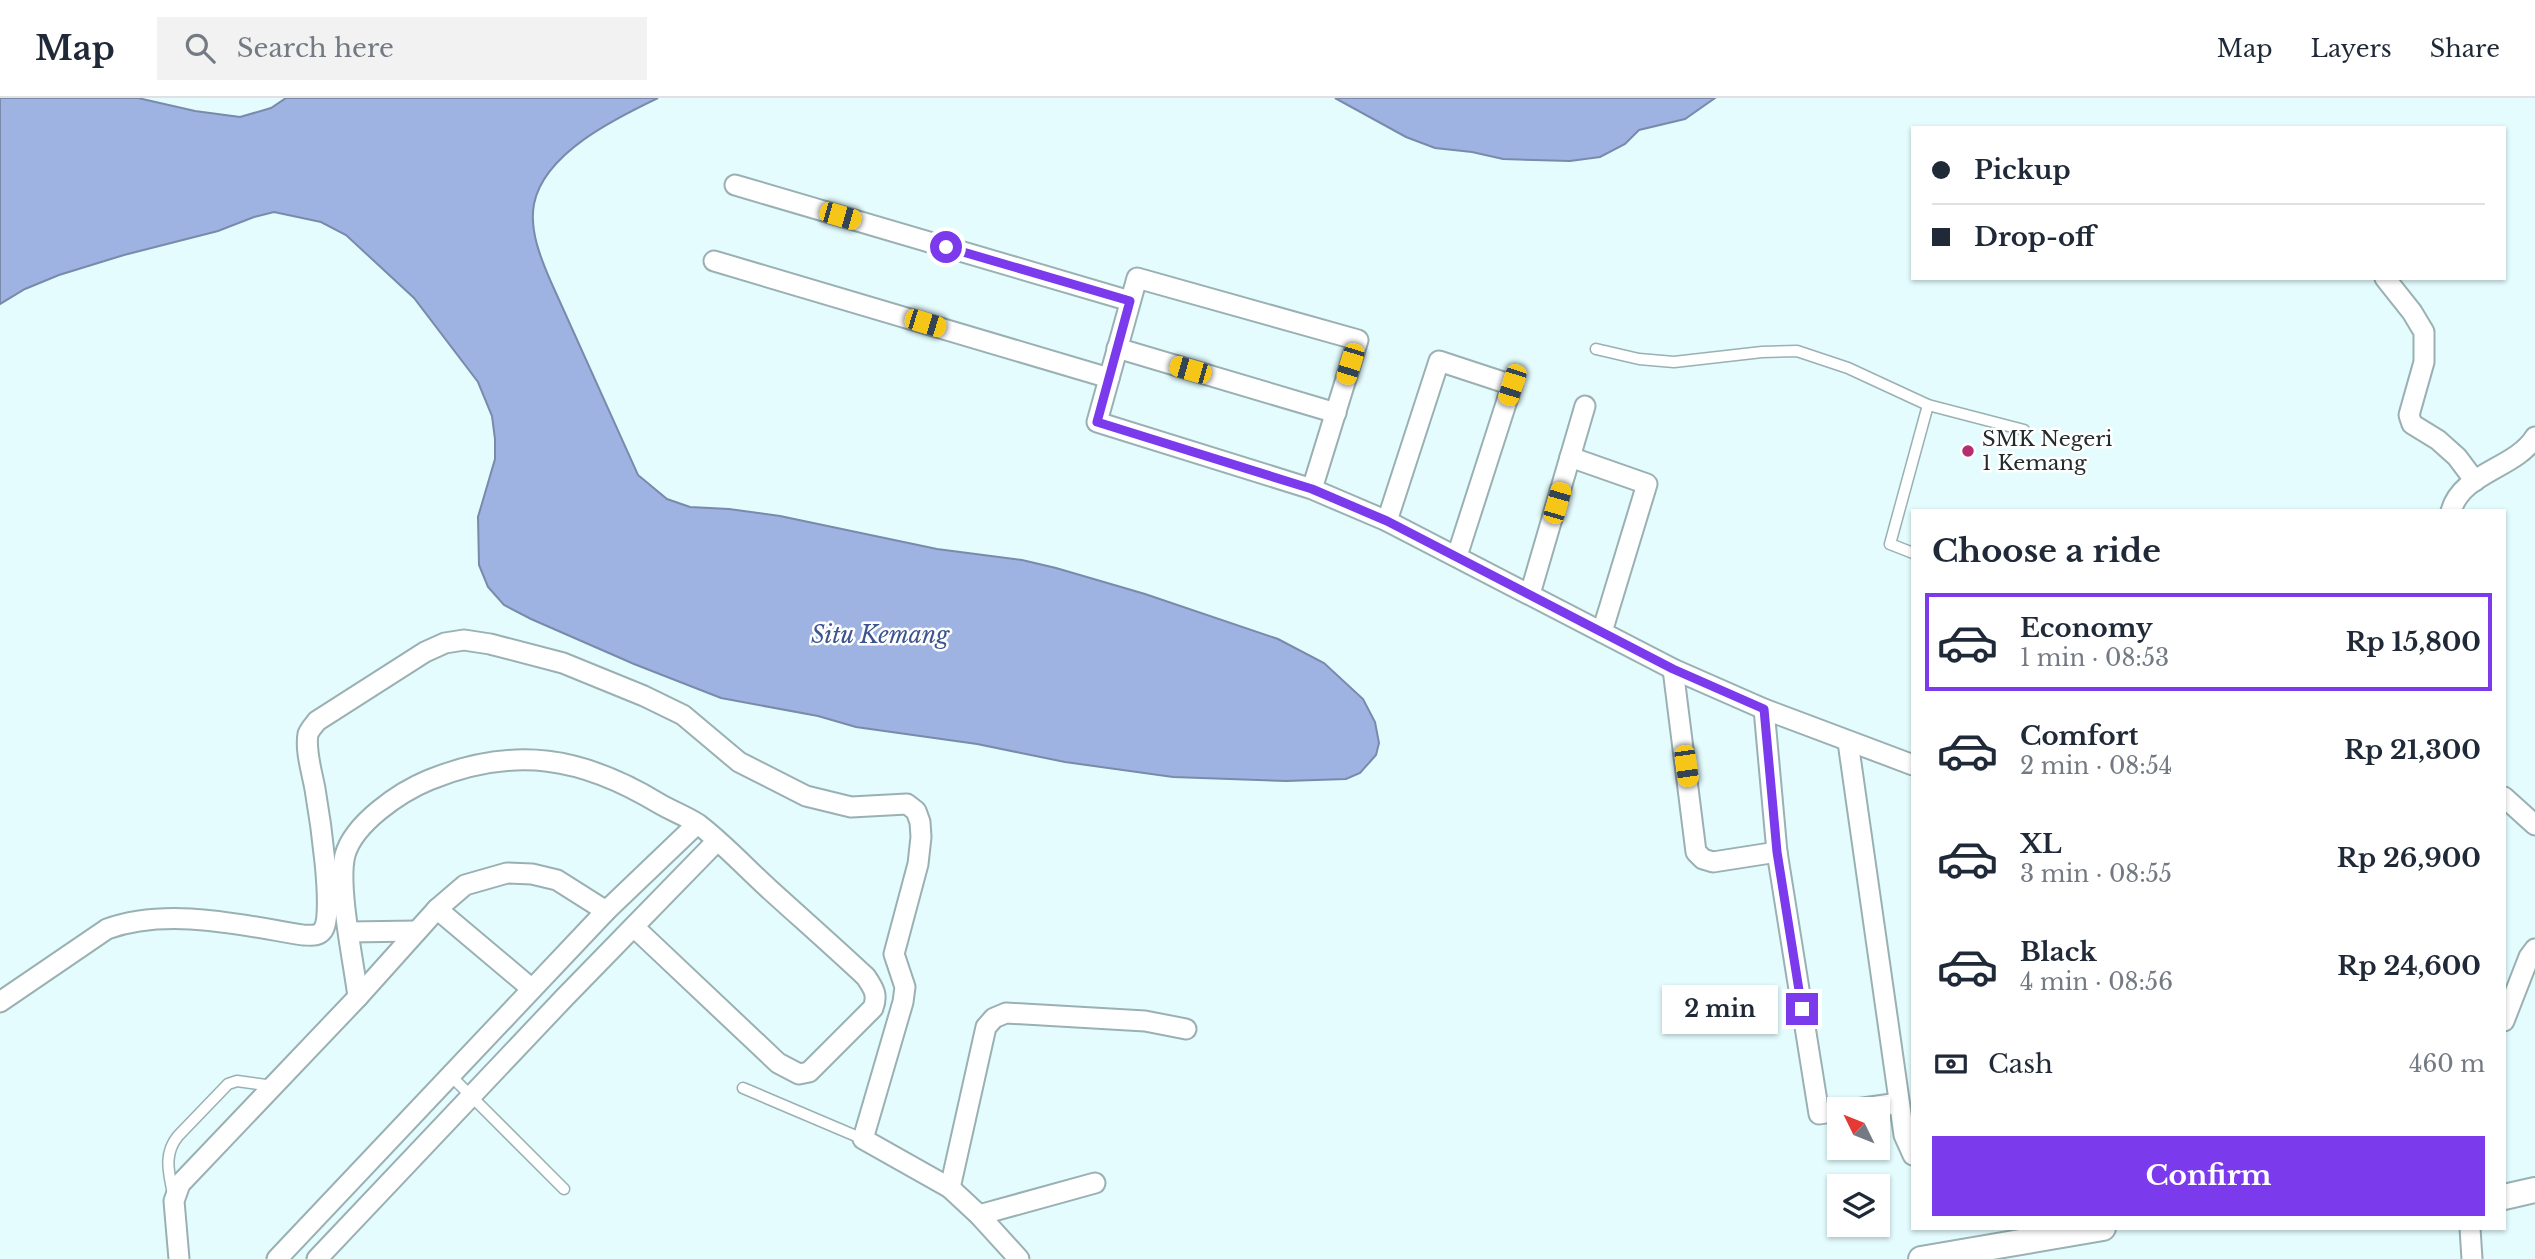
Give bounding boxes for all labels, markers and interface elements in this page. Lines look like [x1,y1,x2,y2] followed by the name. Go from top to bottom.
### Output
[157,17,647,80] search box
[35,28,115,69] text: Map
[181,29,219,67] icon: search
[237,32,394,64] text: Search here
[2217,34,2273,63] text: Map
[2311,34,2392,63] text: Layers
[2430,34,2500,63] text: Share
[1974,154,2071,186] text: Pickup
[817,200,864,232] car
[1974,221,2095,253] text: Drop-off
[930,231,962,263] route start
[902,307,949,339] car
[1334,341,1367,387] car
[1167,354,1214,386] car
[1496,362,1529,408] car
[1982,426,2112,476] place label: SMK Negeri 1 Kemang
[1960,443,1976,459] marker: SMK Negeri 1 Kemang
[1542,480,1573,526] car
[1932,531,2161,571] text: Choose a ride
[1936,611,1999,674] icon: car
[2020,612,2153,644] text: Economy
[811,621,950,649] water label: Situ Kemang
[2345,626,2481,658] text: Rp 15,800
[2020,644,2169,672] text: 1 min · 08:53
[1936,719,1999,782] icon: car
[2020,720,2138,752] text: Comfort
[2344,734,2481,766] text: Rp 21,300
[1673,744,1700,788] car
[2020,752,2172,780] text: 2 min · 08:54
[1936,827,1999,890] icon: car
[2020,828,2062,860] text: XL
[2337,842,2481,874] text: Rp 26,900
[2020,860,2172,888] text: 3 min · 08:55
[1936,935,1999,998] icon: car
[2020,936,2097,968] text: Black
[2337,950,2481,982] text: Rp 24,600
[2020,968,2173,996] text: 4 min · 08:56
[1662,984,1778,1034] callout: 2 min
[1786,993,1818,1025] route end
[1684,995,1756,1023] text: 2 min
[1932,1045,1970,1083] icon: cash
[1988,1048,2053,1080] text: Cash
[2409,1050,2485,1078] text: 460 m
[1827,1097,1890,1160] north arrow
[1827,1097,1890,1237] map controls
[1932,1136,2485,1216] button: Confirm
[1827,1174,1890,1237] button: layers

